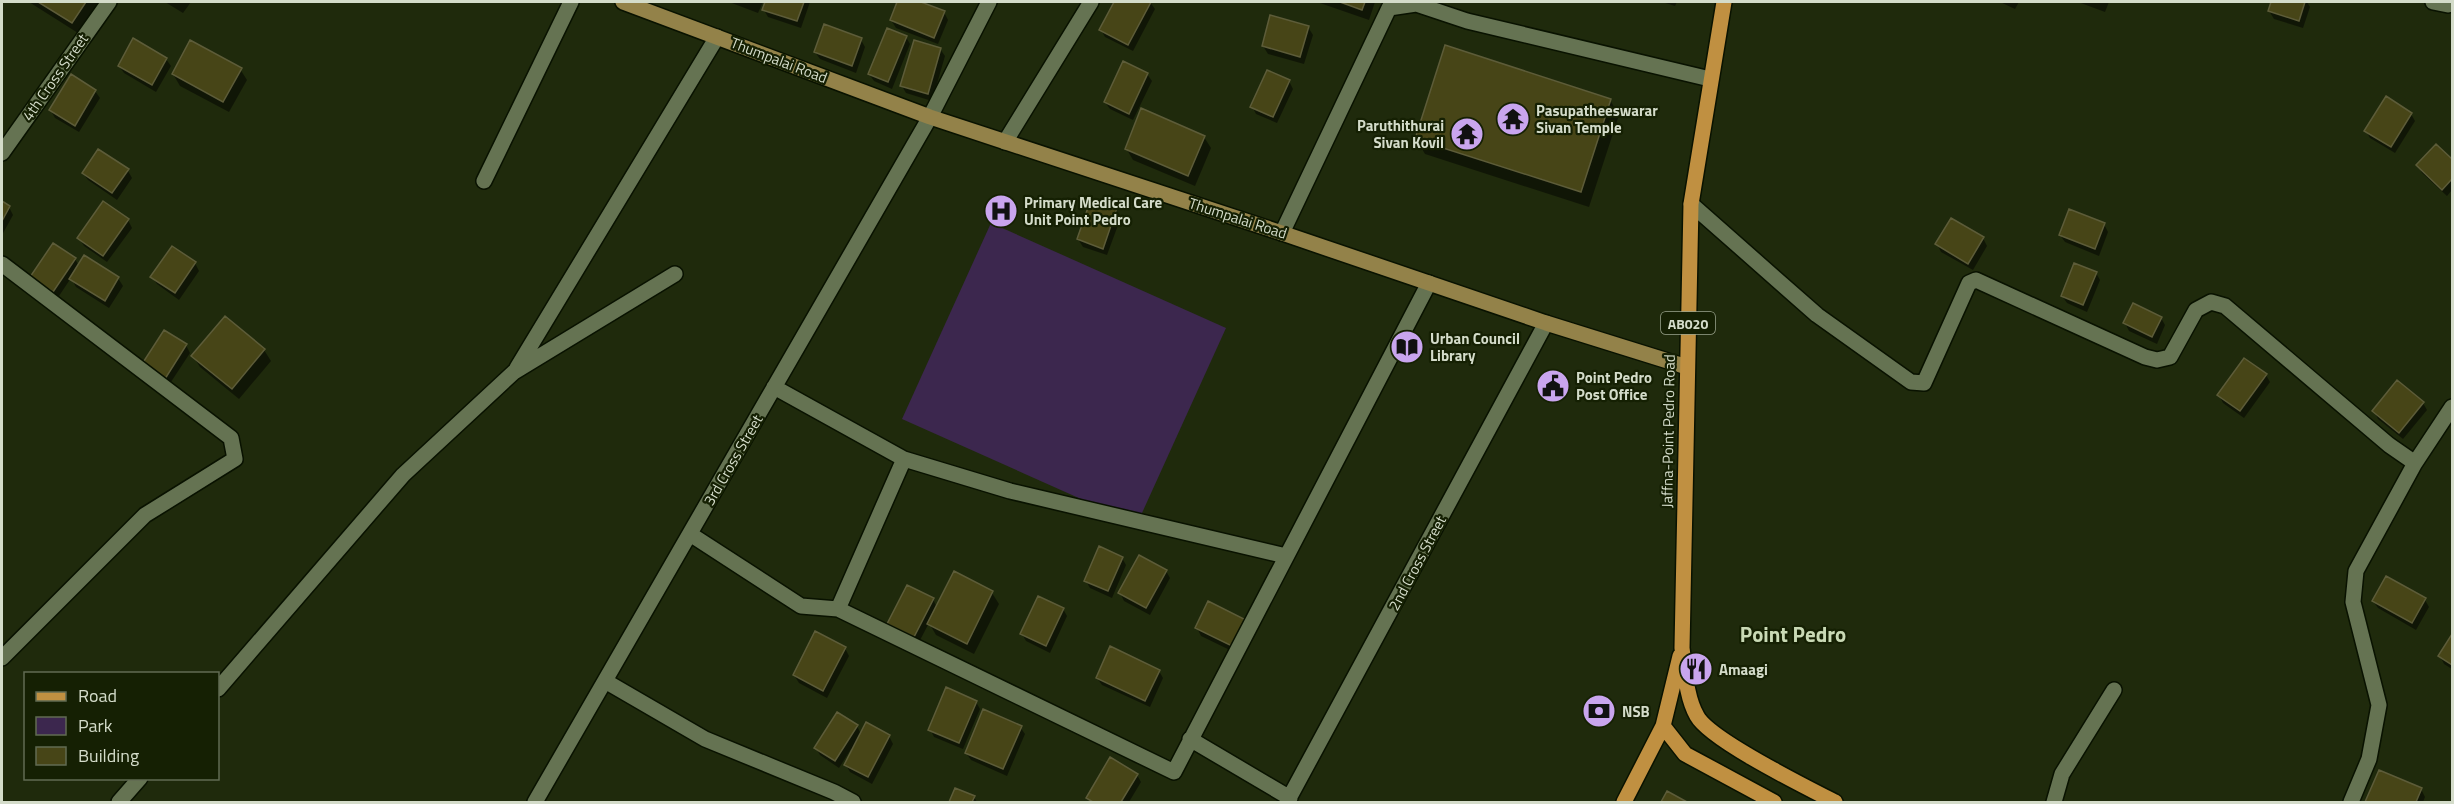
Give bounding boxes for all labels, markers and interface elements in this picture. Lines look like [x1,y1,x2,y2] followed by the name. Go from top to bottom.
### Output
[16,28,94,125] street label: 4th Cross Street
[727,31,831,89] street label: Thumpalai Road
[1536,99,1658,139] place label: Pasupatheeswarar Sivan Temple
[1495,101,1531,137] temple icon: Pasupatheeswarar Sivan Temple
[1357,114,1444,154] place label: Paruthithurai Sivan Kovil
[1449,116,1485,152] temple icon: Paruthithurai Sivan Kovil
[1024,191,1163,231] place label: Primary Medical Care Unit Point Pedro
[1186,191,1290,245] street label: Thumpalai Road
[983,193,1019,229] hospital icon: Primary Medical Care Unit Point Pedro
[1661,312,1715,334] road number: AB020
[1430,327,1520,367] place label: Urban Council Library
[1389,329,1425,365] library icon: Urban Council Library
[1655,354,1681,508] street label: Jaffna-Point Pedro Road
[1576,366,1652,406] place label: Point Pedro Post Office
[1535,368,1571,404] public building icon: Point Pedro Post Office
[698,410,769,510] street label: 3rd Cross Street
[1382,511,1452,615] street label: 2nd Cross Street
[1740,618,1846,650] district label: Point Pedro
[1678,651,1714,687] restaurant icon: Amaagi
[1719,658,1768,681] place label: Amaagi
[24,672,219,780] legend
[78,682,117,709] text: Road
[1581,693,1617,729] bank icon: NSB
[1622,700,1650,723] place label: NSB
[78,712,113,739] text: Park
[78,742,139,769] text: Building

